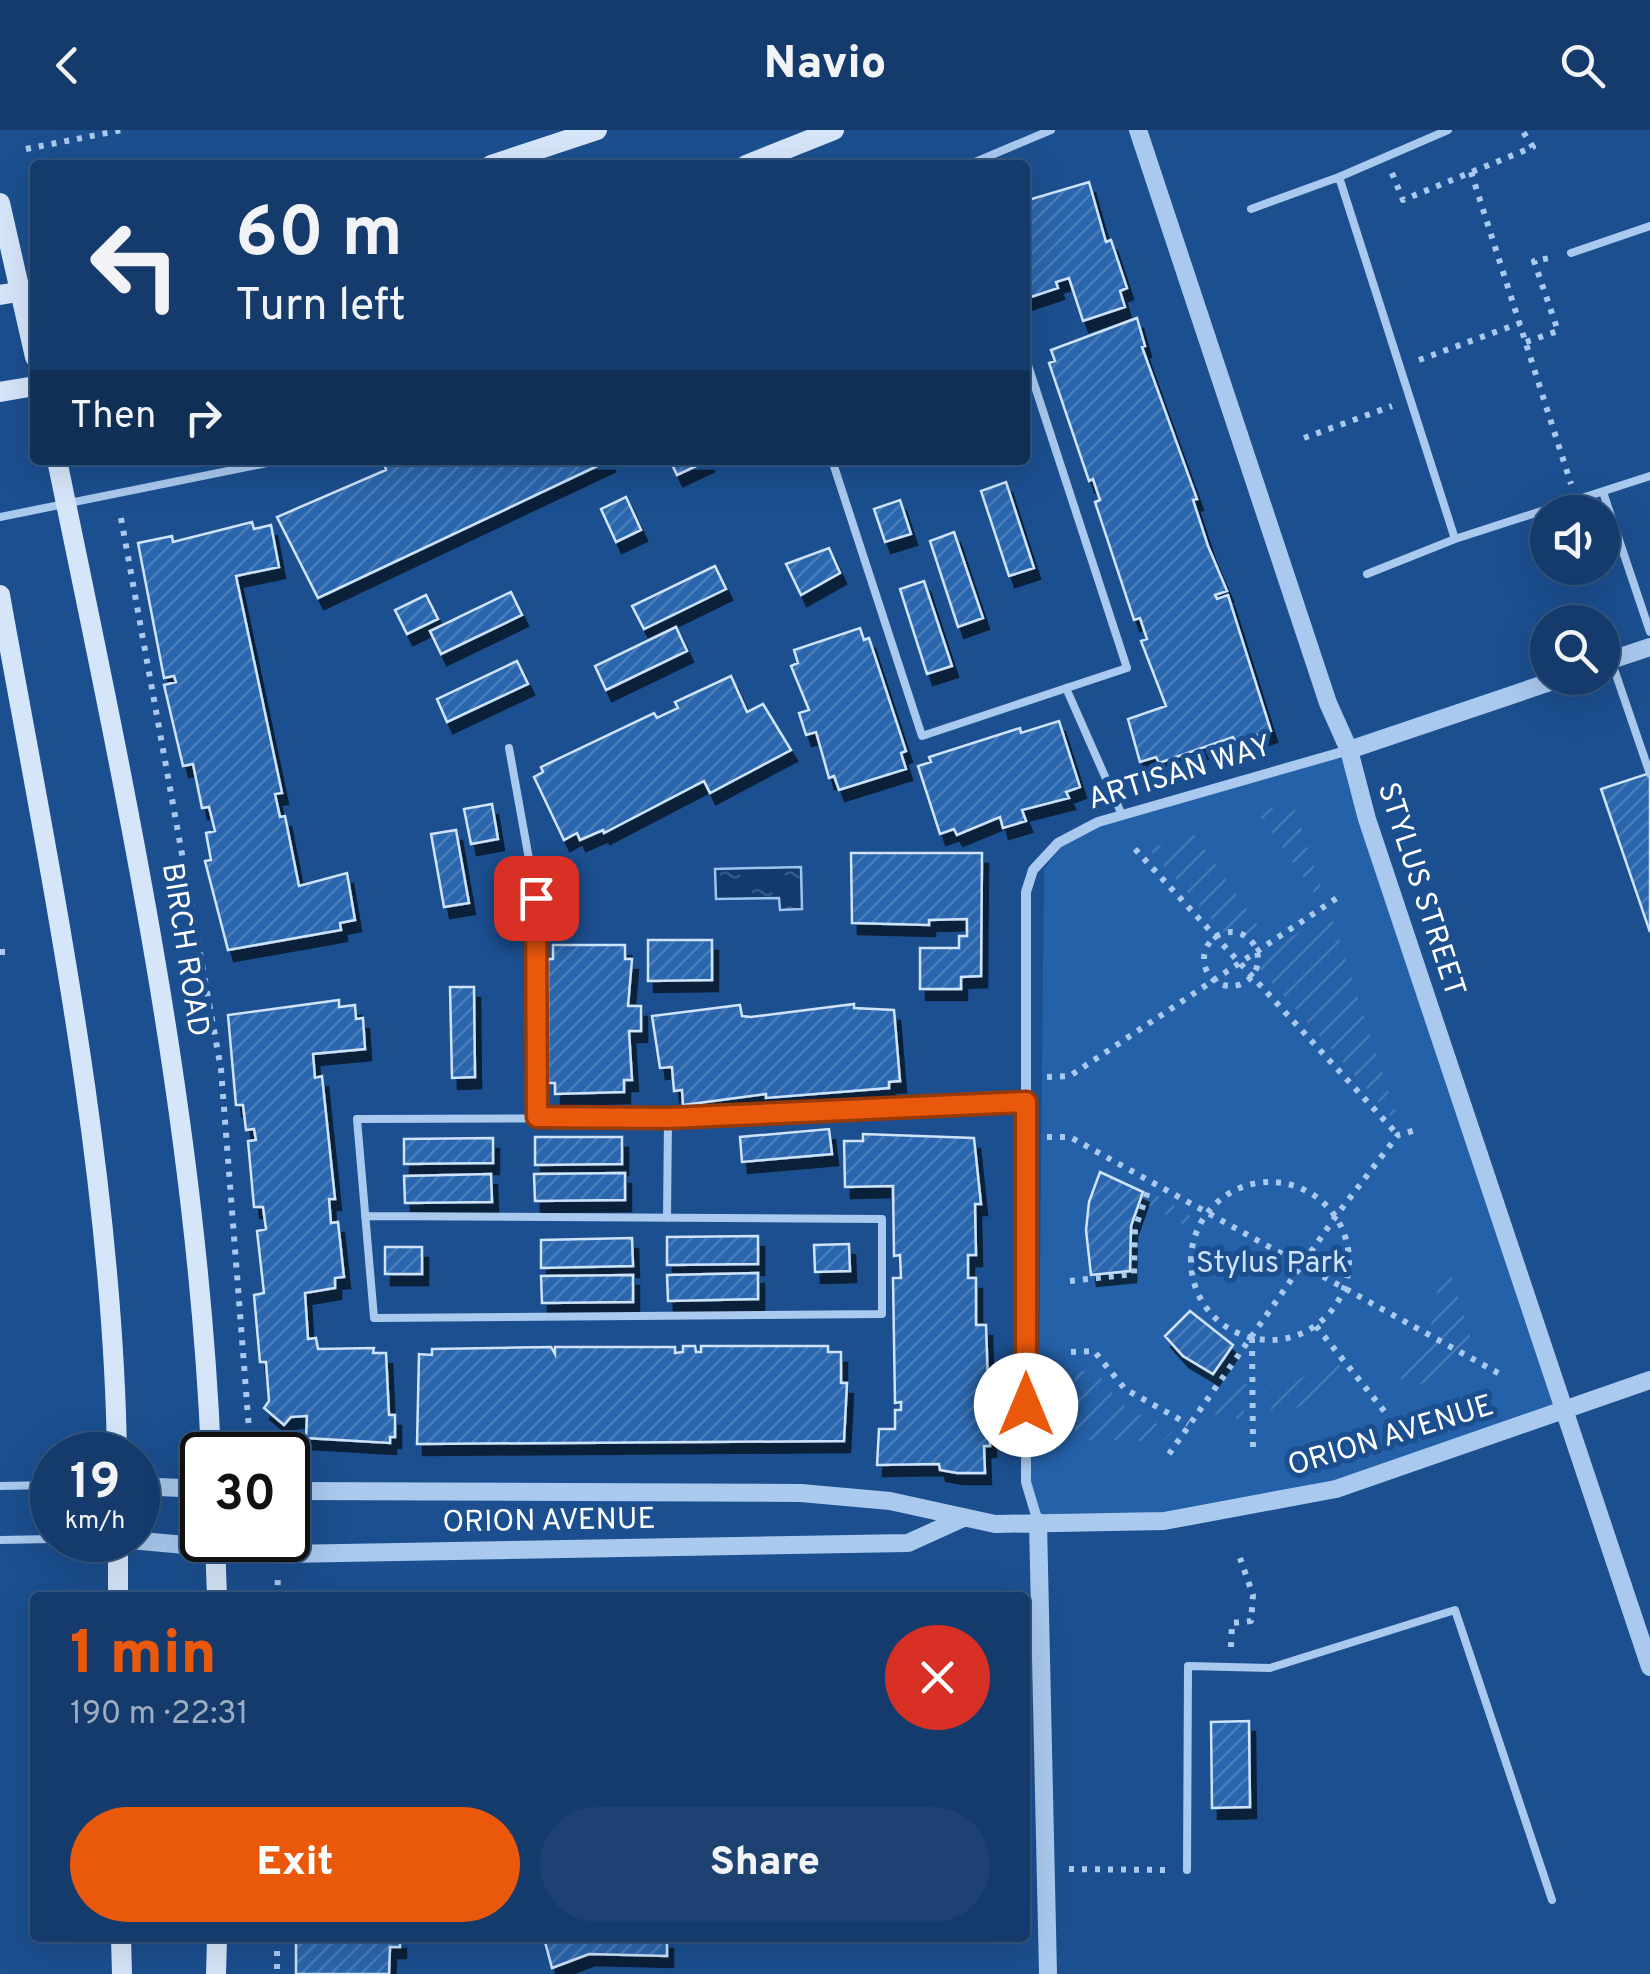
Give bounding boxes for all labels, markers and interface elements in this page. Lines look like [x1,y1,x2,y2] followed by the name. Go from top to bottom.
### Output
[764,37,886,94] text: Navio
[40,38,95,93] icon: back
[1555,38,1610,93] icon: search
[235,192,403,281] text: 60 m
[70,200,200,330] icon: left
[235,279,406,336] text: Turn left
[176,390,231,445] icon: right
[70,393,156,442] text: Then
[1530,495,1620,695] map controls
[1530,495,1620,585] button: sound
[1530,605,1620,695] button: search
[1084,728,1276,820] street label: ARTISAN WAY
[1368,778,1472,1002] street label: STYLUS STREET
[494,856,579,941] pin
[152,860,216,1040] street label: BIRCH ROAD
[509,871,564,926] icon: arrive
[1196,1246,1348,1283] park label: Stylus Park
[974,1353,1078,1457] position arrow
[1284,1388,1498,1486] street label: ORION AVENUE
[180,1432,310,1562] speed limit sign: 30
[70,1453,120,1516] text: 19
[442,1502,656,1542] street label: ORION AVENUE
[65,1506,125,1538] text: km/h
[70,1619,217,1695] text: 1 min
[885,1625,990,1730] button: close
[70,1695,249,1735] text: 190 m · 22:31
[70,1807,520,1922] button: Exit
[540,1807,990,1922] button: Share

